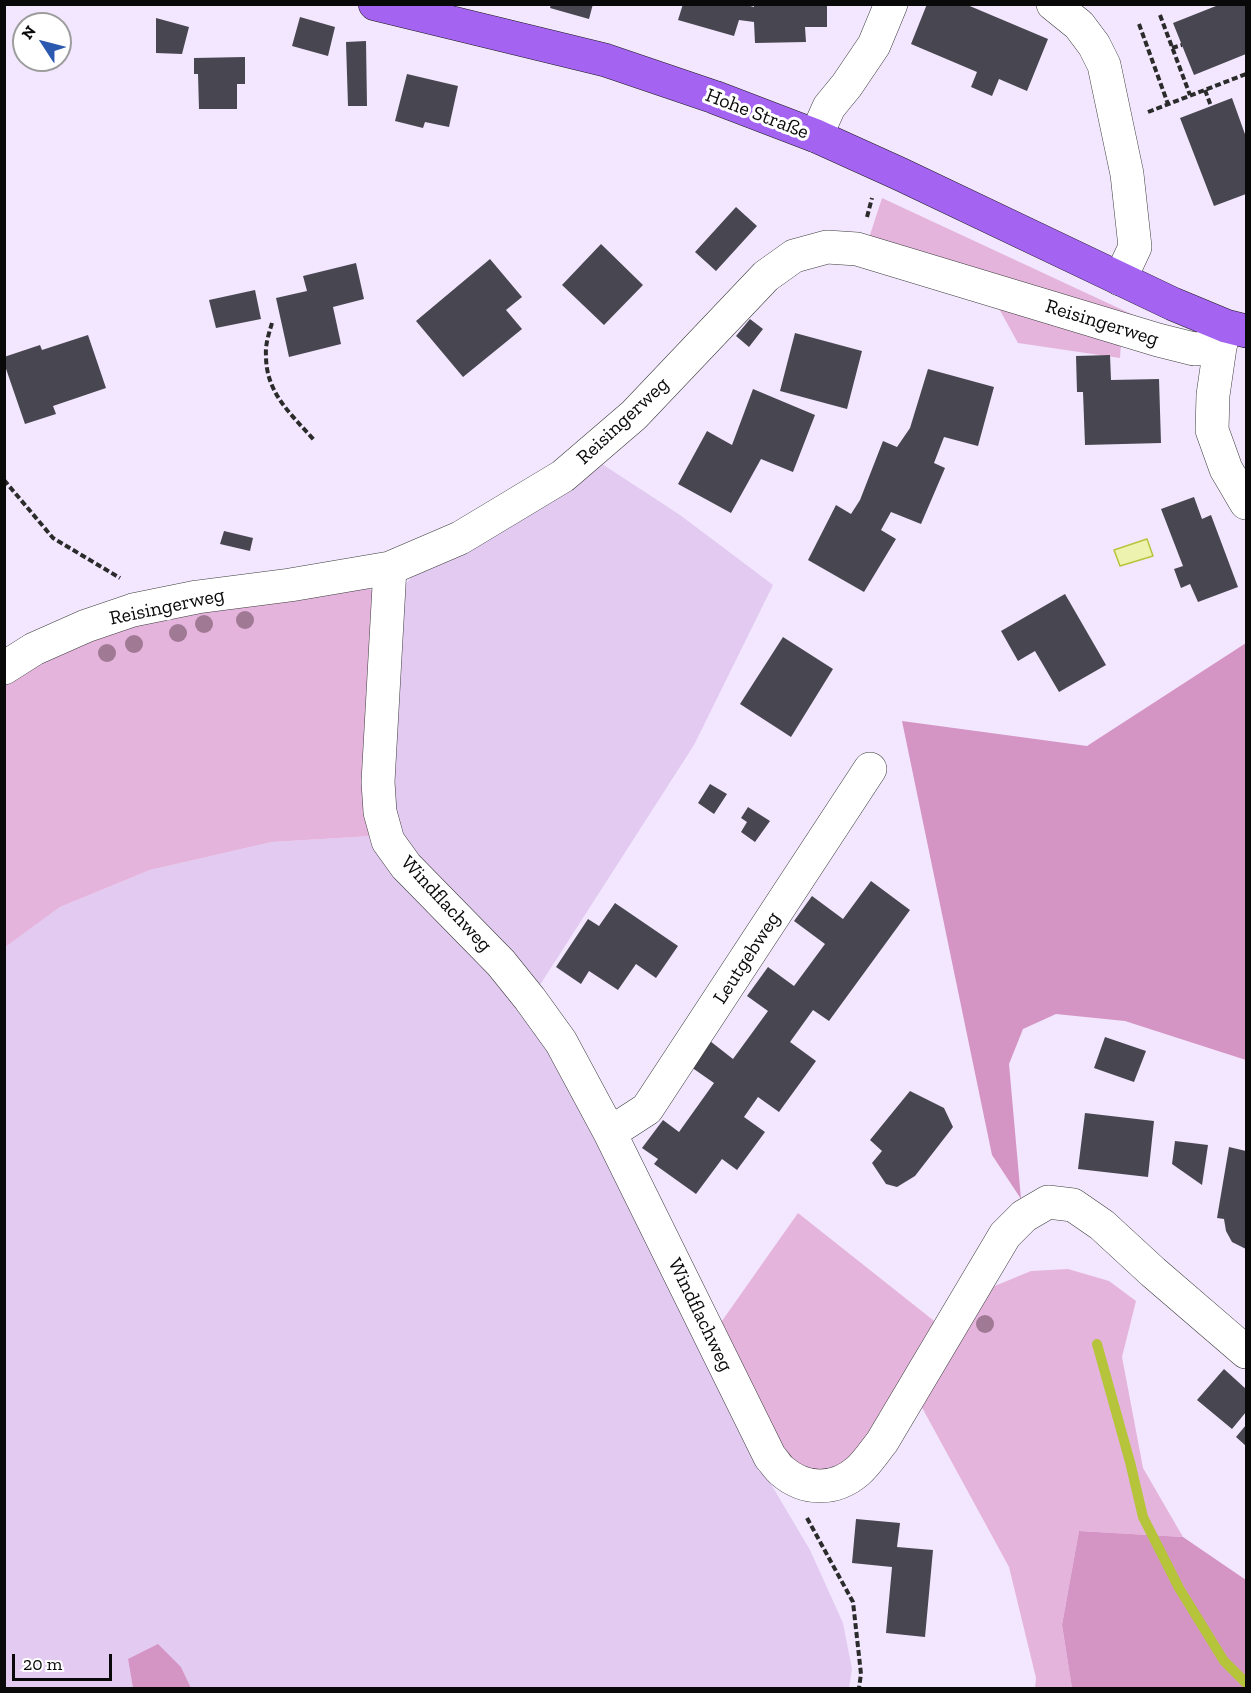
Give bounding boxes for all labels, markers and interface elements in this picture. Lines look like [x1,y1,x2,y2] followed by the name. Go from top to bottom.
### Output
[12,12,72,72] north arrow
[17,22,40,43] text: N
[702,83,812,145] street label: Hohe Straße
[1042,294,1162,352] street label: Reisingerweg
[572,372,674,470] street label: Reisingerweg
[107,583,227,631] street label: Reisingerweg
[395,851,497,957] street label: Windflachweg
[708,907,786,1009] street label: Leutgebweg
[662,1254,738,1376] street label: Windflachweg
[15,1642,116,1680] scale bar
[23,1653,62,1675] text: 20 m

